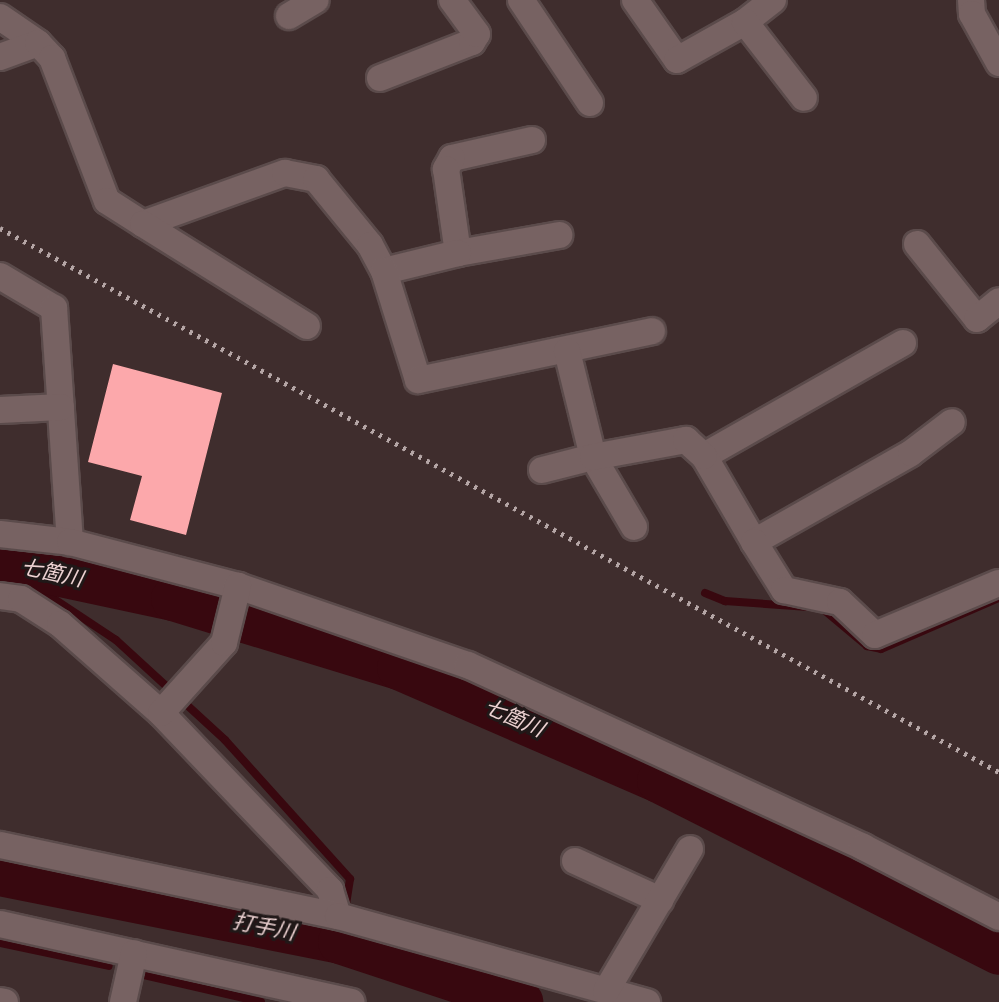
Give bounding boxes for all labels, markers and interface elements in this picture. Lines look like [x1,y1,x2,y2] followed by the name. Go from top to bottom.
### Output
[19,554,85,592] water label: 七箇川
[480,694,548,742] water label: 七箇川
[231,909,297,945] water label: 打手川

